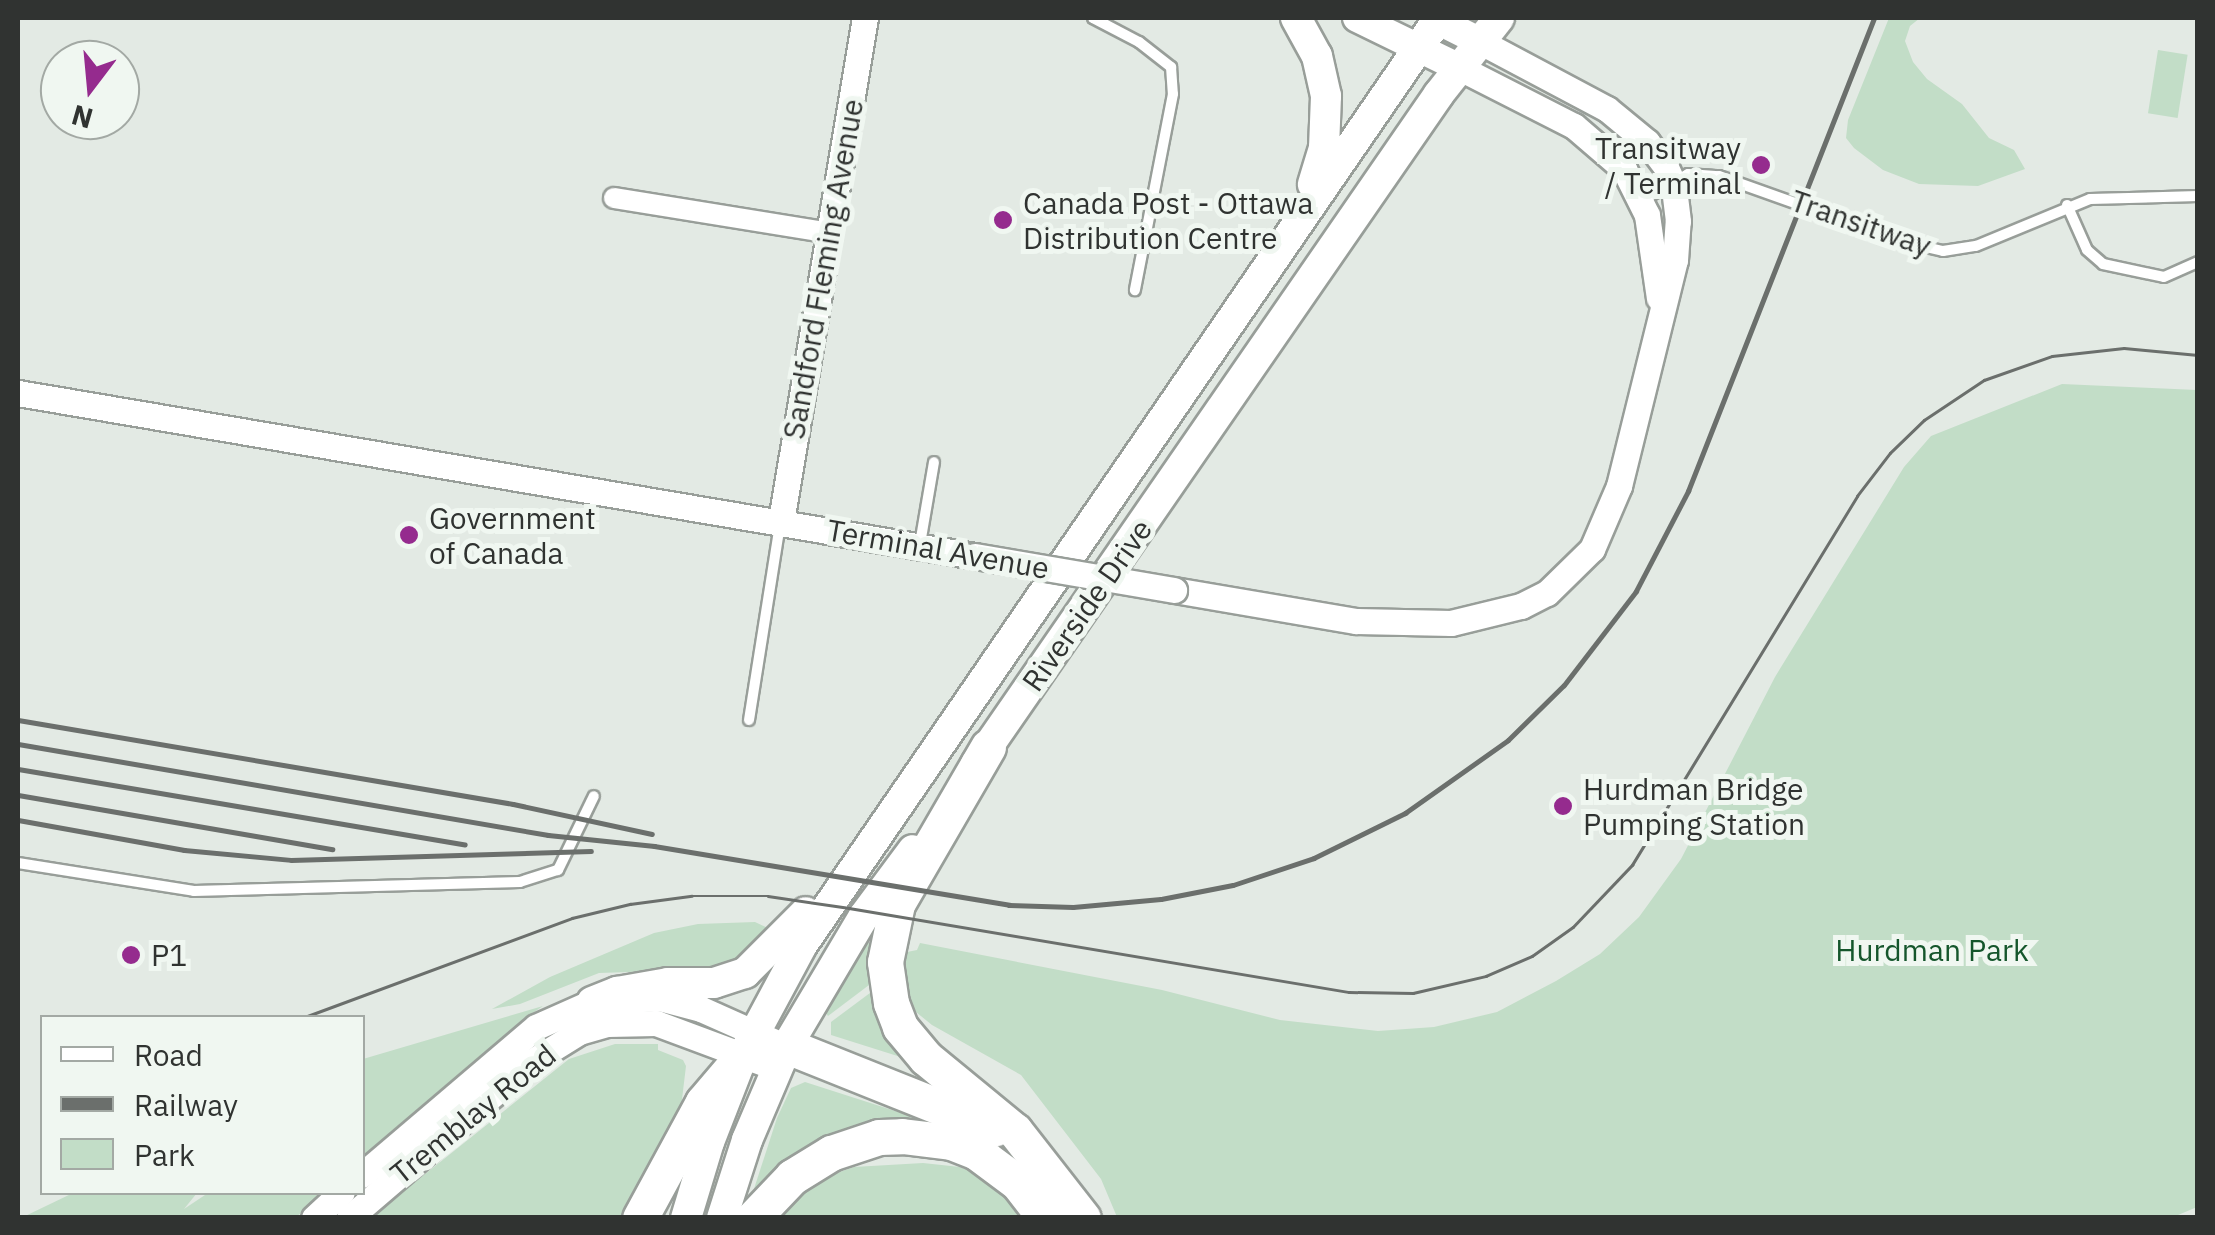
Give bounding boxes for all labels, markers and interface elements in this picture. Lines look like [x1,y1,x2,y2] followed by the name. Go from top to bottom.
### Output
[40,40,140,140] north arrow
[775,96,871,442] street label: Sandford Fleming Avenue
[67,97,97,138] text: N
[1595,130,1741,200] place label: Transitway / Terminal
[1750,154,1772,176] marker: Transitway / Terminal
[1786,182,1936,264] street label: Transitway
[1023,185,1313,256] place label: Canada Post - Ottawa Distribution Centre
[992,209,1014,231] marker: Canada Post - Ottawa Distribution Centre
[429,500,596,570] place label: Government of Canada
[824,512,1052,586] street label: Terminal Avenue
[1014,512,1160,698] street label: Riverside Drive
[398,524,420,546] marker: Government of Canada
[1583,771,1805,842] place label: Hurdman Bridge Pumping Station
[1552,795,1574,817] marker: Hurdman Bridge Pumping Station
[1835,932,2029,968] park label: Hurdman Park
[151,937,187,973] place label: P1
[120,944,142,966] marker: P1
[40,1015,365,1195] legend
[134,1035,203,1074] text: Road
[383,1037,563,1191] street label: Tremblay Road
[134,1085,238,1124] text: Railway
[134,1135,195,1174] text: Park

